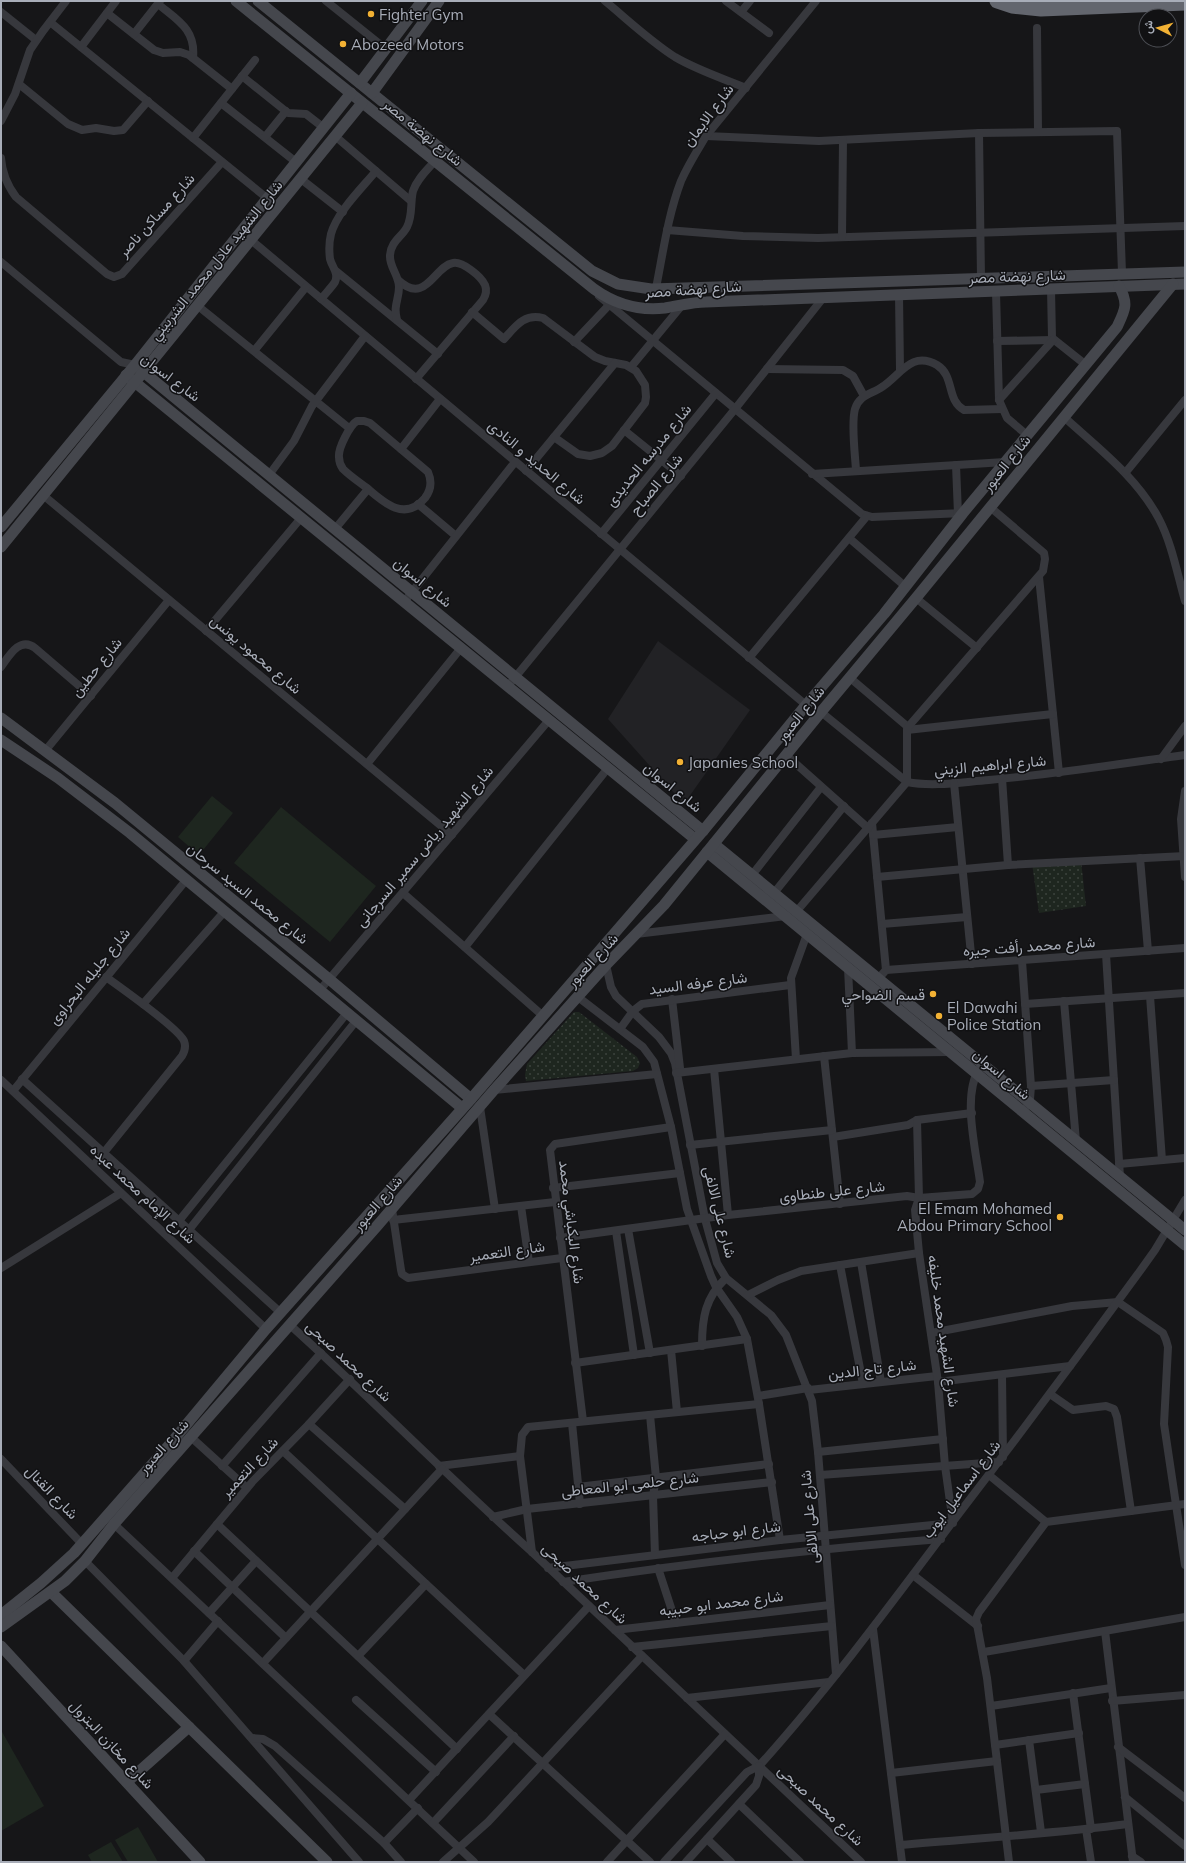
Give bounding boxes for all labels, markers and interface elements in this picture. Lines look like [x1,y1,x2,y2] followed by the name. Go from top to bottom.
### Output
[379,5,464,24] place label: Fighter Gym
[1138,8,1178,48] north arrow
[366,9,376,19] marker: Fighter Gym
[1140,20,1156,34] text: ش
[351,35,464,54] place label: Abozeed Motors
[338,39,348,49] marker: Abozeed Motors
[678,80,739,151] street label: شارع الايمان
[377,93,467,172] street label: شارع نهضة مصر
[113,169,200,263] street label: شارع مساكن ناصر
[145,176,290,347] street label: شارع الشهيد عادل محمد الشربيني
[967,265,1066,289] street label: شارع نهضة مصر
[643,276,742,304] street label: شارع نهضة مصر
[136,348,205,407] street label: شارع اسوان
[601,400,697,512] street label: شارع مدرسه الحديدى
[483,416,590,510] street label: شارع الحديد و النادى
[977,431,1036,497] street label: شارع العبور
[625,449,688,520] street label: شارع الصباح
[389,553,456,613] street label: شارع اسوان
[205,610,306,699] street label: شارع محمود يونس
[66,633,127,702] street label: شارع حطين
[771,682,830,748] street label: شارع العبور
[933,751,1047,783] street label: شارع ابراهيم الزيني
[688,753,798,772] place label: Japanies School
[675,757,685,767] marker: Japanies School
[639,758,706,818] street label: شارع اسوان
[351,761,499,932] street label: شارع الشهيد رياض سمير السرجانى
[182,838,313,950] street label: شارع محمد السيد سرحان
[44,923,136,1030] street label: شارع جليله البحراوى
[561,929,624,993] street label: شارع العبور
[962,932,1096,962] street label: شارع محمد رأفت جيره
[648,968,749,1000] street label: شارع عرفه السيد
[841,985,925,1008] place label: قسم الضواحي
[928,989,938,999] marker: قسم الضواحي
[947,998,1041,1034] place label: El Dawahi Police Station
[934,1011,944,1021] marker: El Dawahi Police Station
[968,1044,1035,1105] street label: شارع اسوان
[85,1140,200,1249] street label: شارع الإمام محمد عبده
[551,1159,589,1285] street label: شارع البكباشي محمد
[697,1164,741,1260] street label: شارع على الالفى
[347,1171,408,1237] street label: شارع العبور
[778,1176,886,1208] street label: شارع على طنطاوى
[897,1199,1052,1235] place label: El Emam Mohamed Abdou Primary School
[1055,1212,1065,1222] marker: El Emam Mohamed Abdou Primary School
[467,1236,546,1268] street label: شارع التعمير
[922,1254,964,1409] street label: شارع الشهيد محمد خليفه
[301,1316,396,1407] street label: شارع محمد صبحى
[827,1355,917,1385] street label: شارع تاج الدين
[133,1414,194,1480] street label: شارع العبور
[215,1433,284,1503] street label: شارع التعمير
[918,1436,1006,1543] street label: شارع اسماعيل ايوب
[20,1461,83,1525] street label: شارع القنال
[560,1467,700,1503] street label: شارع حلمى ابو المعاطى
[795,1469,825,1565] street label: شارع على الالفى
[690,1516,782,1548] street label: شارع ابو حباجه
[537,1538,632,1629] street label: شارع محمد صبحى
[658,1586,785,1622] street label: شارع محمد ابو حبيبه
[64,1695,158,1794] street label: شارع مخازن البترول
[773,1760,868,1851] street label: شارع محمد صبحى

